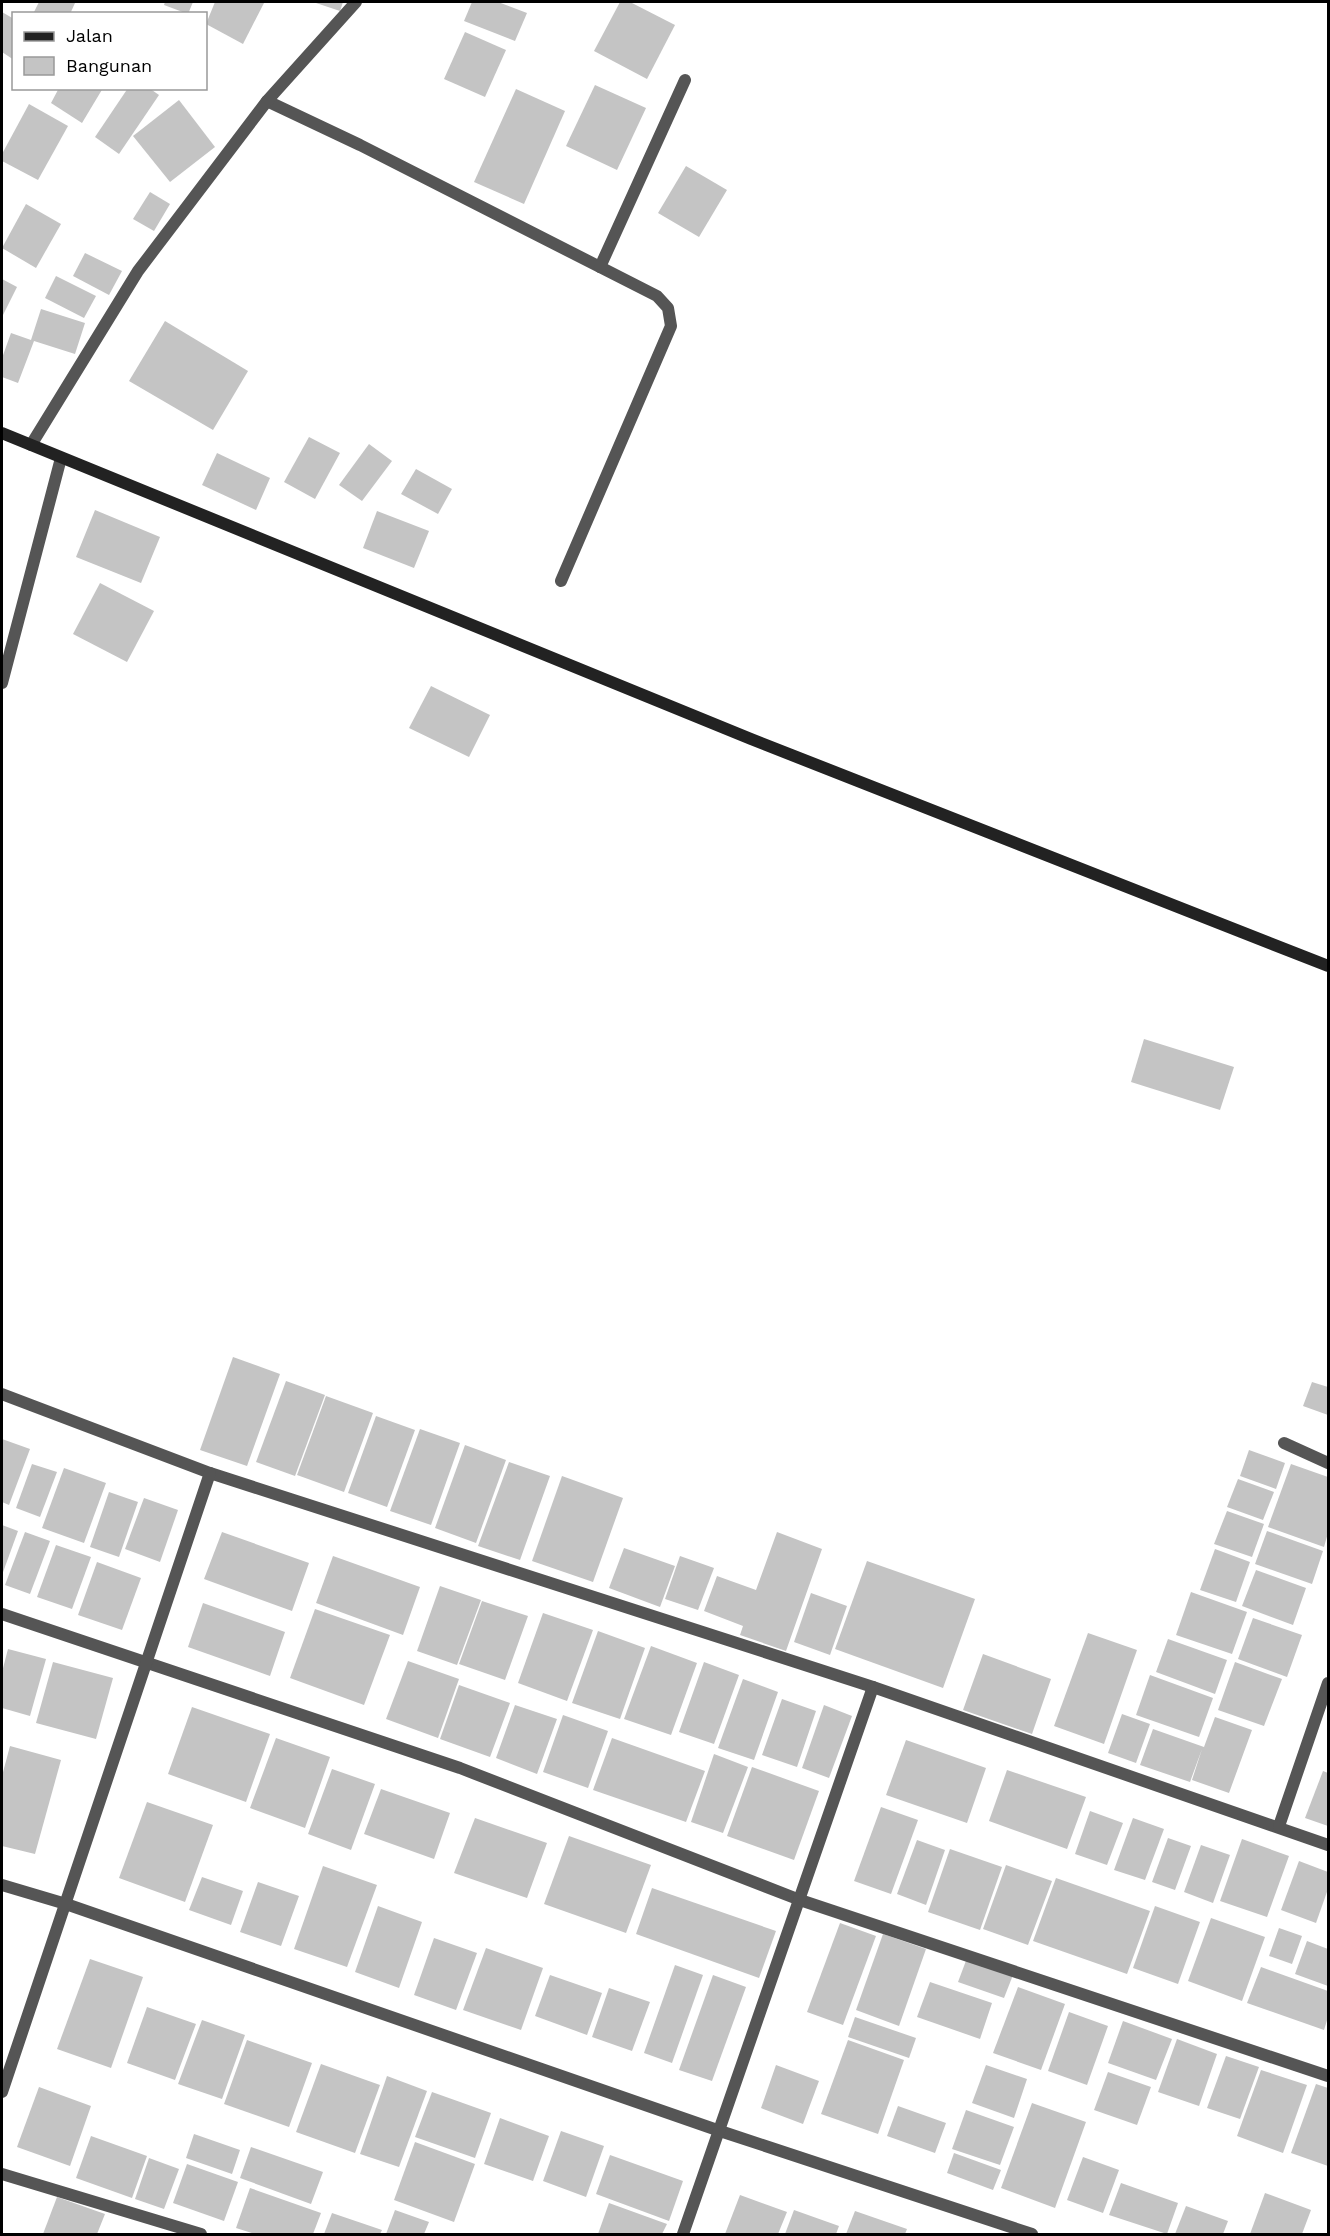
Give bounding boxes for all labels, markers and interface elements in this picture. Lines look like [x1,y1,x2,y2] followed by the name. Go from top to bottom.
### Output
[12,12,207,90] legend
[66,25,113,46] text: Jalan
[66,55,152,76] text: Bangunan

